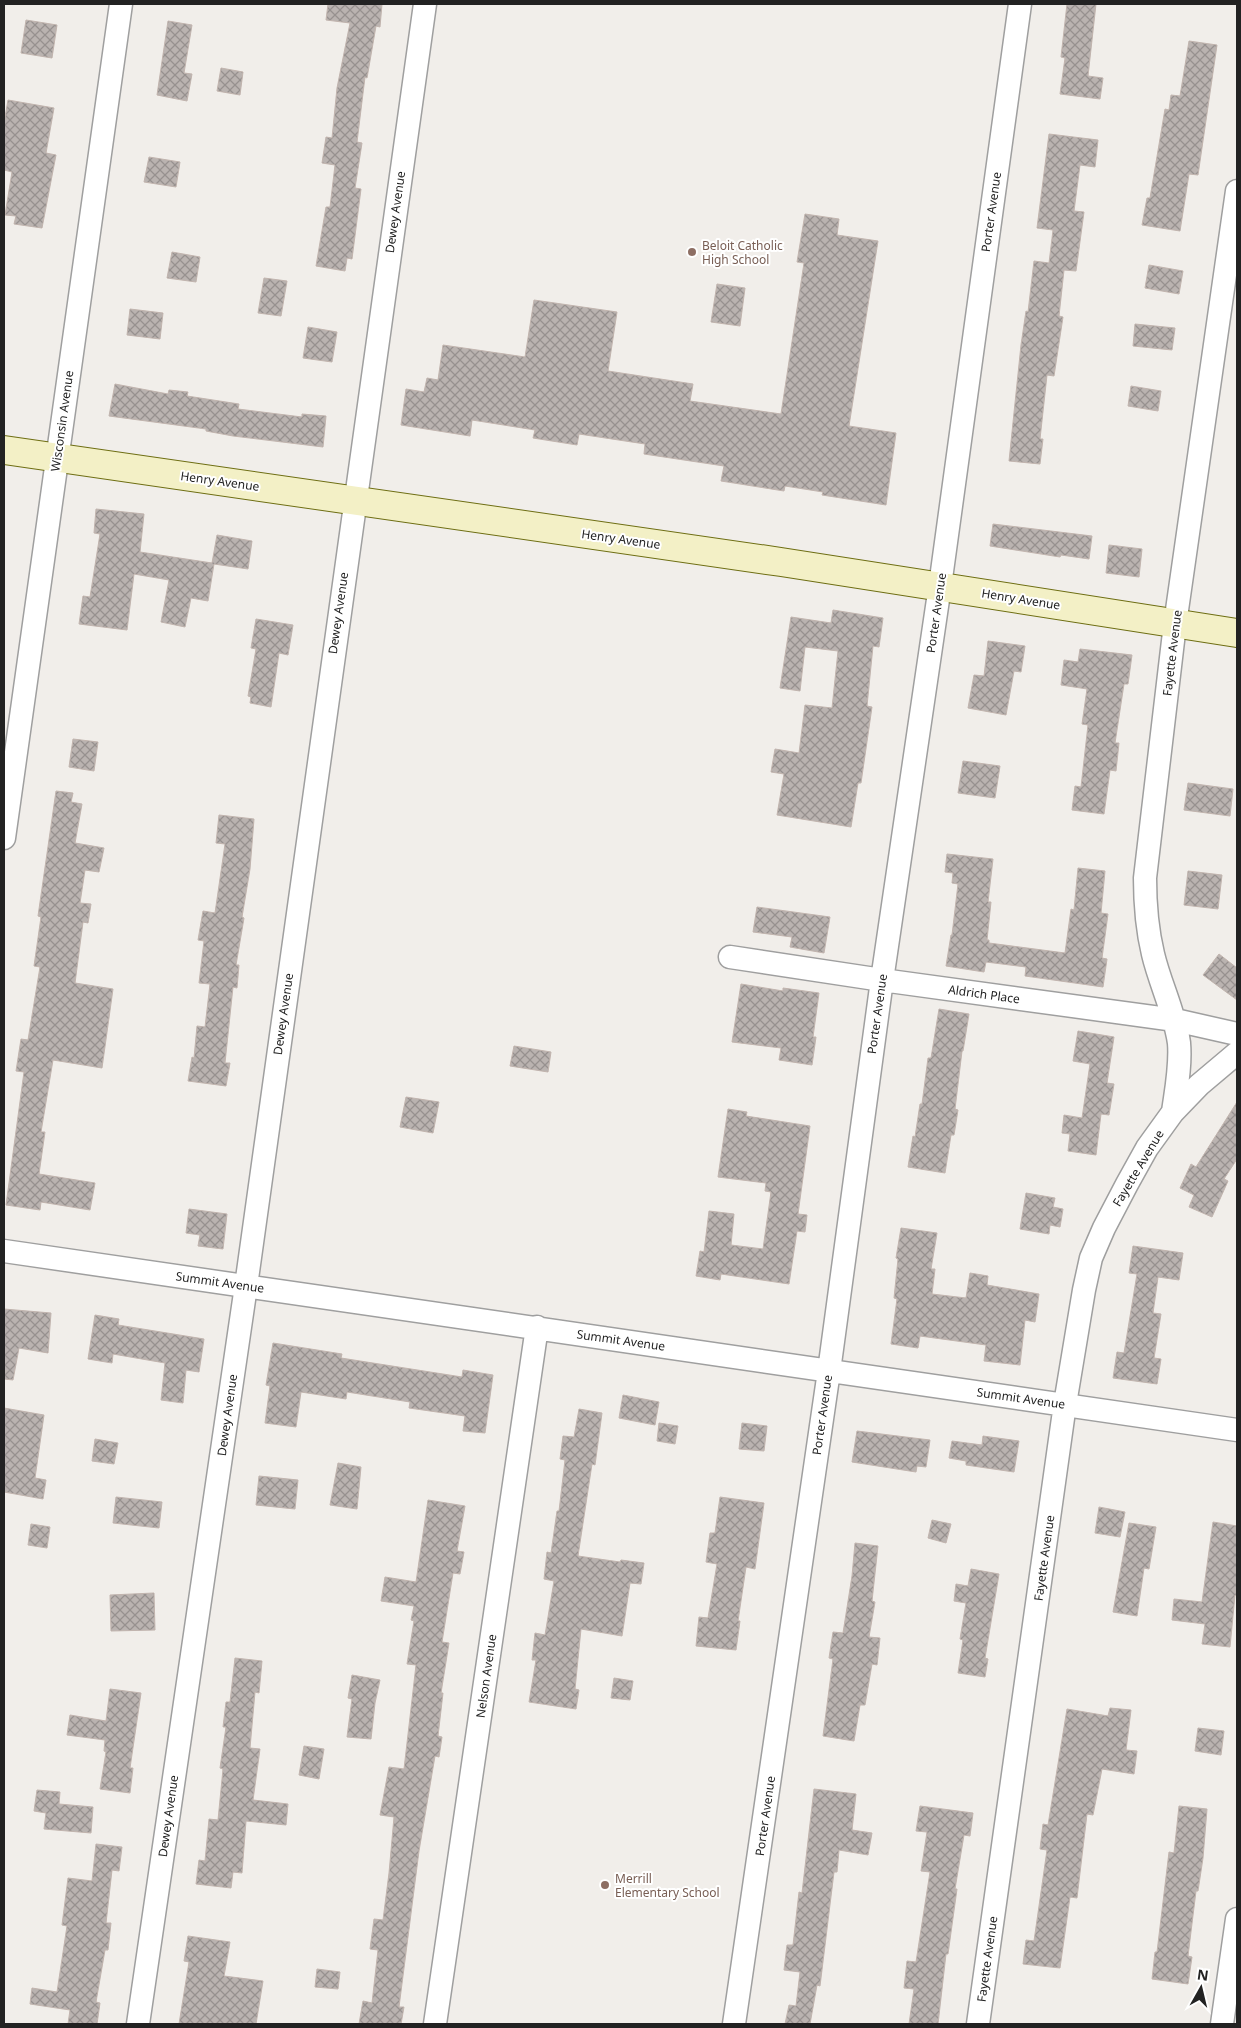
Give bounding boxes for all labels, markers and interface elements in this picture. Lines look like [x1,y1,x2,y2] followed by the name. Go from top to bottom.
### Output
[381,170,409,254] street label: Dewey Avenue
[977,171,1005,253] street label: Porter Avenue
[702,237,783,268] place label: Beloit Catholic High School
[686,246,698,258] marker: Beloit Catholic High School
[46,369,78,473] street label: Wisconsin Avenue
[180,467,261,495] street label: Henry Avenue
[581,525,662,553] street label: Henry Avenue
[324,571,352,655] street label: Dewey Avenue
[922,572,950,654] street label: Porter Avenue
[980,584,1062,614] street label: Henry Avenue
[1158,609,1186,697] street label: Fayette Avenue
[269,972,297,1056] street label: Dewey Avenue
[863,973,891,1055] street label: Porter Avenue
[947,981,1021,1007] street label: Aldrich Place
[1108,1126,1168,1209] street label: Fayette Avenue
[175,1267,266,1297] street label: Summit Avenue
[576,1325,667,1355] street label: Summit Avenue
[213,1373,241,1457] street label: Dewey Avenue
[808,1374,836,1456] street label: Porter Avenue
[976,1383,1067,1413] street label: Summit Avenue
[1030,1514,1058,1602] street label: Fayette Avenue
[472,1633,500,1719] street label: Nelson Avenue
[154,1774,182,1858] street label: Dewey Avenue
[751,1775,779,1857] street label: Porter Avenue
[615,1870,720,1901] place label: Merrill Elementary School
[599,1879,611,1891] marker: Merrill Elementary School
[973,1915,1001,2003] street label: Fayette Avenue
[1176,1963,1226,2013] north arrow
[1196,1964,1210,1985] text: N

